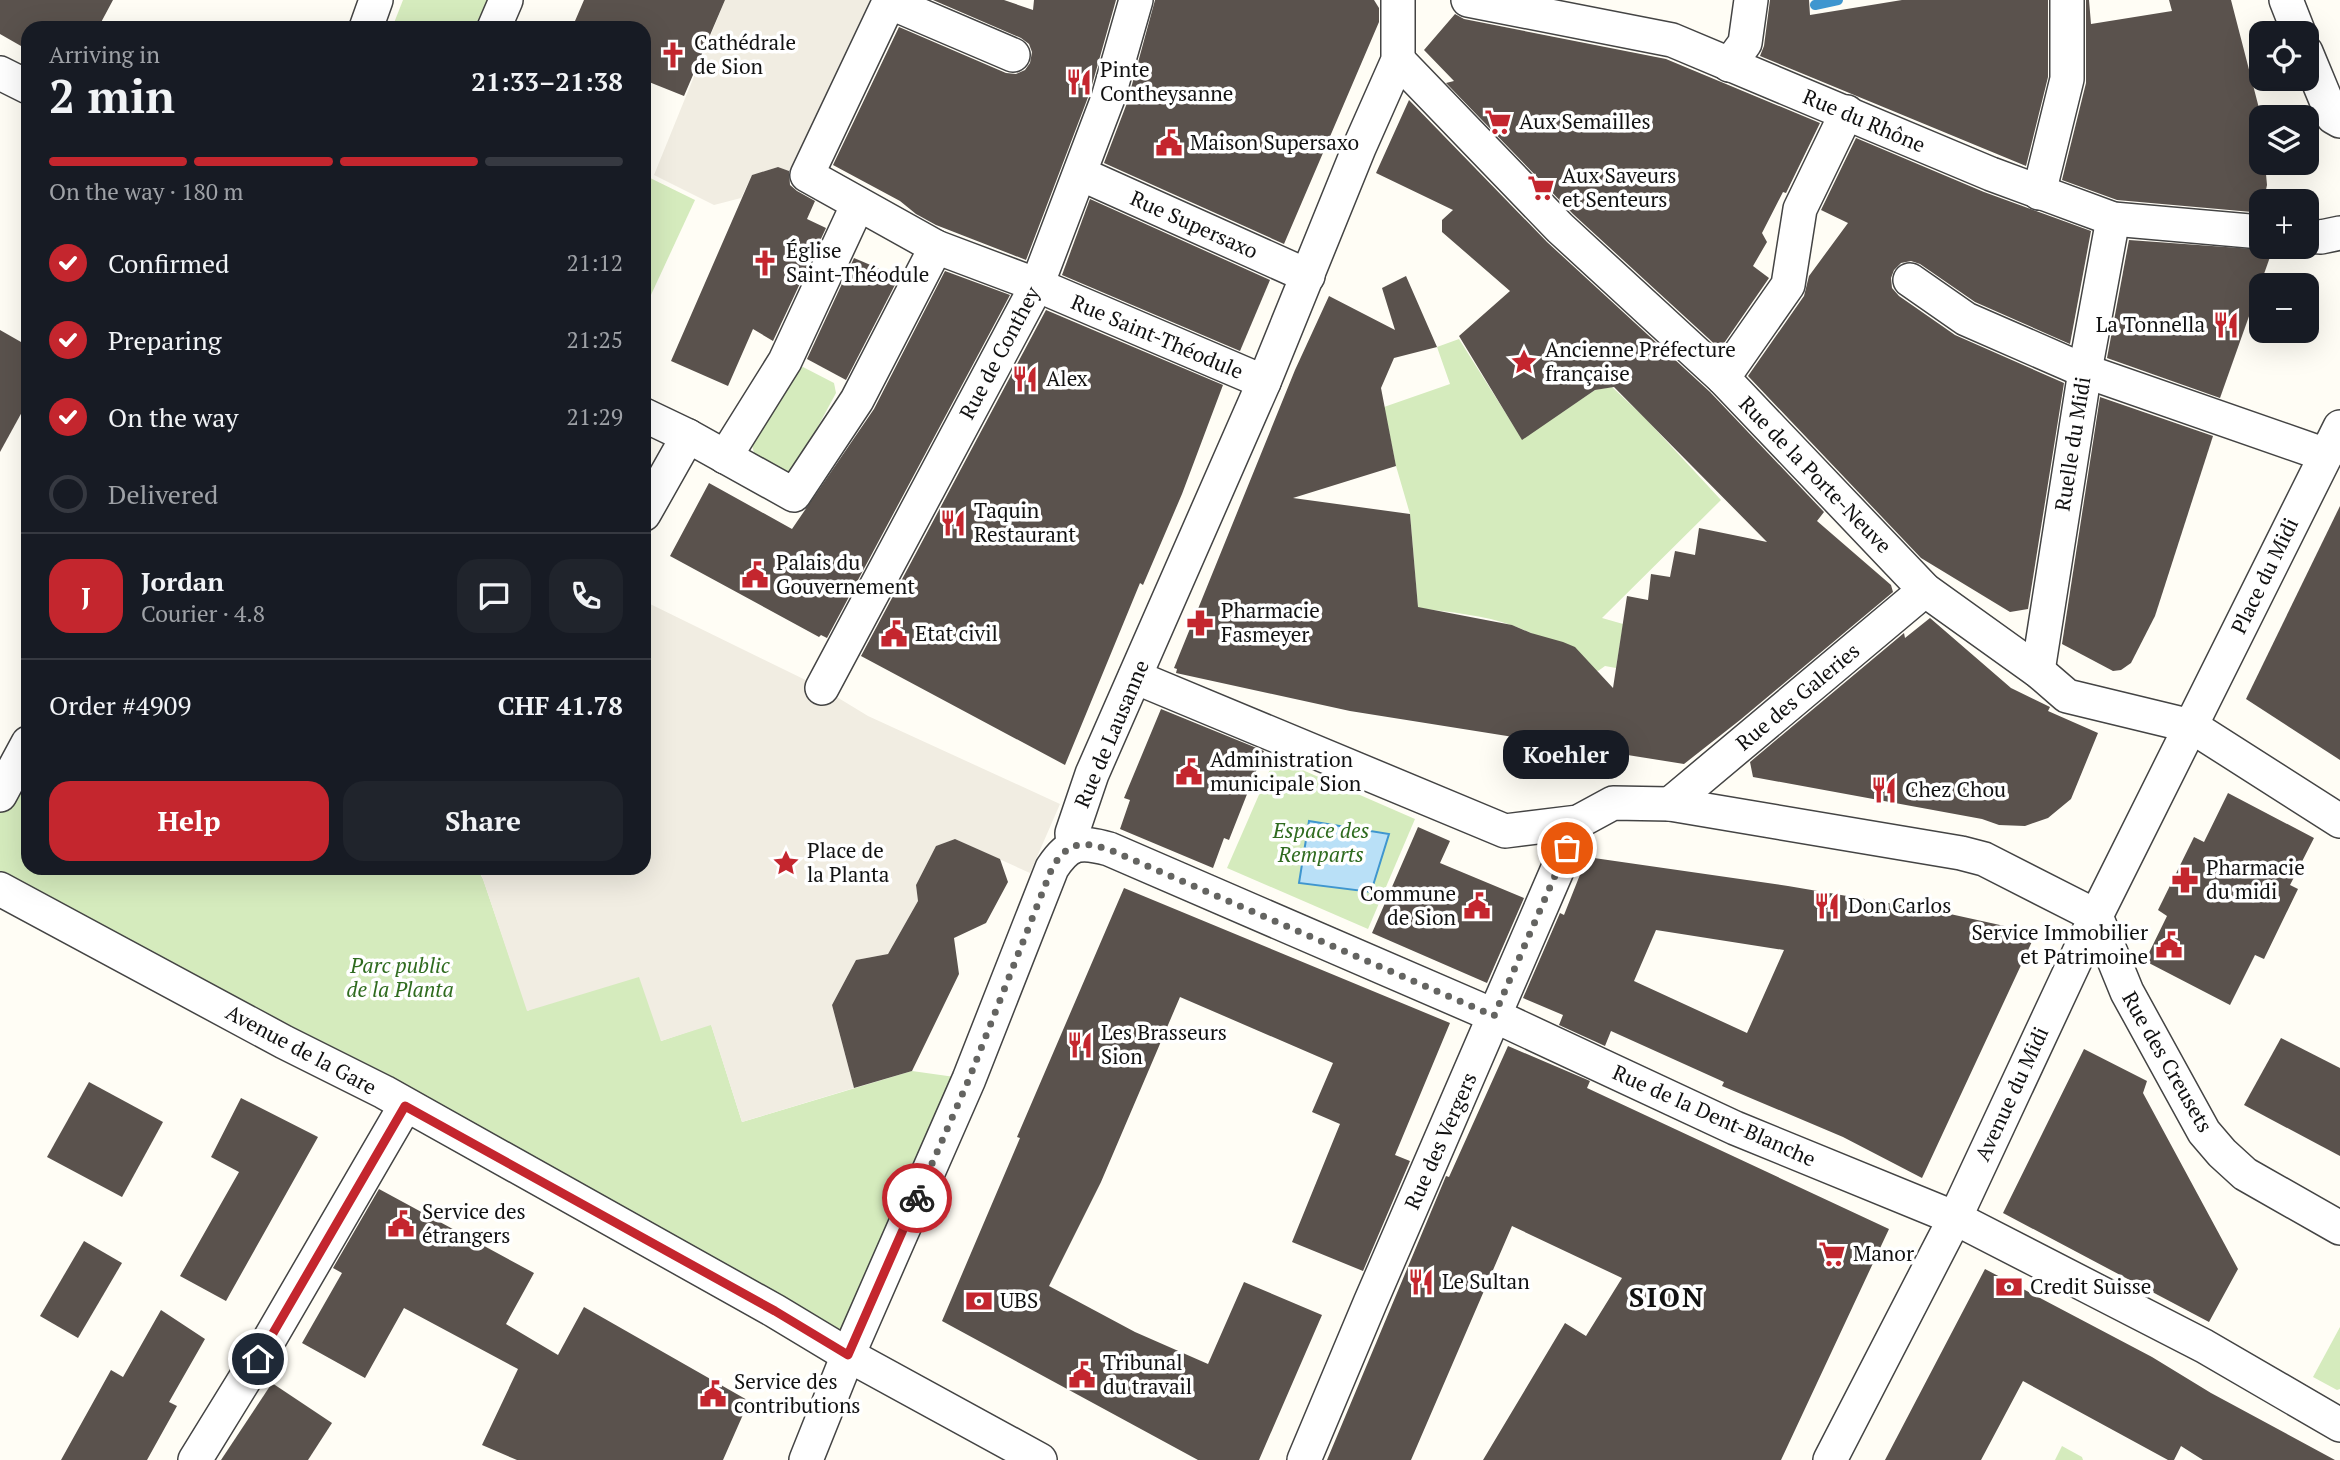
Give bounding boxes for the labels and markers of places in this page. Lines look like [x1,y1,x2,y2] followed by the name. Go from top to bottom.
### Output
[694,28,796,80] place label: Cathédrale de Sion
[658,40,688,70] church icon: Cathédrale de Sion
[1100,55,1233,107] place label: Pinte Contheysanne
[1064,67,1094,97] restaurant icon: Pinte Contheysanne
[1483,107,1513,137] supermarket icon: Aux Semailles
[1519,107,1651,135] place label: Aux Semailles
[1154,128,1184,158] public building icon: Maison Supersaxo
[1190,128,1359,156] place label: Maison Supersaxo
[1562,161,1676,213] place label: Aux Saveurs et Senteurs
[1526,173,1556,203] supermarket icon: Aux Saveurs et Senteurs
[786,236,929,288] place label: Église Saint-Théodule
[750,248,780,278] church icon: Église Saint-Théodule
[2096,310,2205,338] place label: La Tonnella
[2211,310,2241,340] restaurant icon: La Tonnella
[1545,335,1736,387] place label: Ancienne Préfecture française
[1509,347,1539,377] place icon: Ancienne Préfecture française
[1010,364,1040,394] restaurant icon: Alex
[1046,364,1088,392] place label: Alex
[974,496,1076,548] place label: Taquin Restaurant
[938,508,968,538] restaurant icon: Taquin Restaurant
[776,548,915,600] place label: Palais du Gouvernement
[740,560,770,590] public building icon: Palais du Gouvernement
[1221,596,1320,648] place label: Pharmacie Fasmeyer
[1185,608,1215,638] pharmacy icon: Pharmacie Fasmeyer
[879,619,909,649] public building icon: Etat civil
[915,619,998,647] place label: Etat civil
[1504,729,1630,778] callout: Koehler
[1210,745,1362,797] place label: Administration municipale Sion
[1174,757,1204,787] public building icon: Administration municipale Sion
[1869,775,1899,805] restaurant icon: Chez Chou
[1905,775,2006,803] place label: Chez Chou
[1537,818,1597,878] pin
[807,836,890,888] place label: Place de la Planta
[771,848,801,878] place icon: Place de la Planta
[2206,853,2305,905] place label: Pharmacie du midi
[2170,865,2200,895] pharmacy icon: Pharmacie du midi
[1360,879,1457,931] place label: Commune de Sion
[1462,891,1492,921] public building icon: Commune de Sion
[1812,891,1842,921] restaurant icon: Don Carlos
[1848,891,1951,919] place label: Don Carlos
[1971,918,2148,970] place label: Service Immobilier et Patrimoine
[2154,930,2184,960] public building icon: Service Immobilier et Patrimoine
[1101,1018,1227,1070] place label: Les Brasseurs Sion
[1065,1030,1095,1060] restaurant icon: Les Brasseurs Sion
[422,1197,526,1249] place label: Service des étrangers
[386,1209,416,1239] public building icon: Service des étrangers
[1817,1239,1847,1269] supermarket icon: Manor
[1853,1239,1914,1267] place label: Manor
[1406,1267,1436,1297] restaurant icon: Le Sultan
[1442,1267,1530,1295] place label: Le Sultan
[1994,1272,2024,1302] bank icon: Credit Suisse
[2030,1272,2151,1300] place label: Credit Suisse
[964,1286,994,1316] bank icon: UBS
[1000,1286,1038,1314] place label: UBS
[228,1329,288,1389] pin
[1103,1348,1192,1400] place label: Tribunal du travail
[1067,1360,1097,1390] public building icon: Tribunal du travail
[734,1367,860,1419] place label: Service des contributions
[698,1379,728,1409] public building icon: Service des contributions

